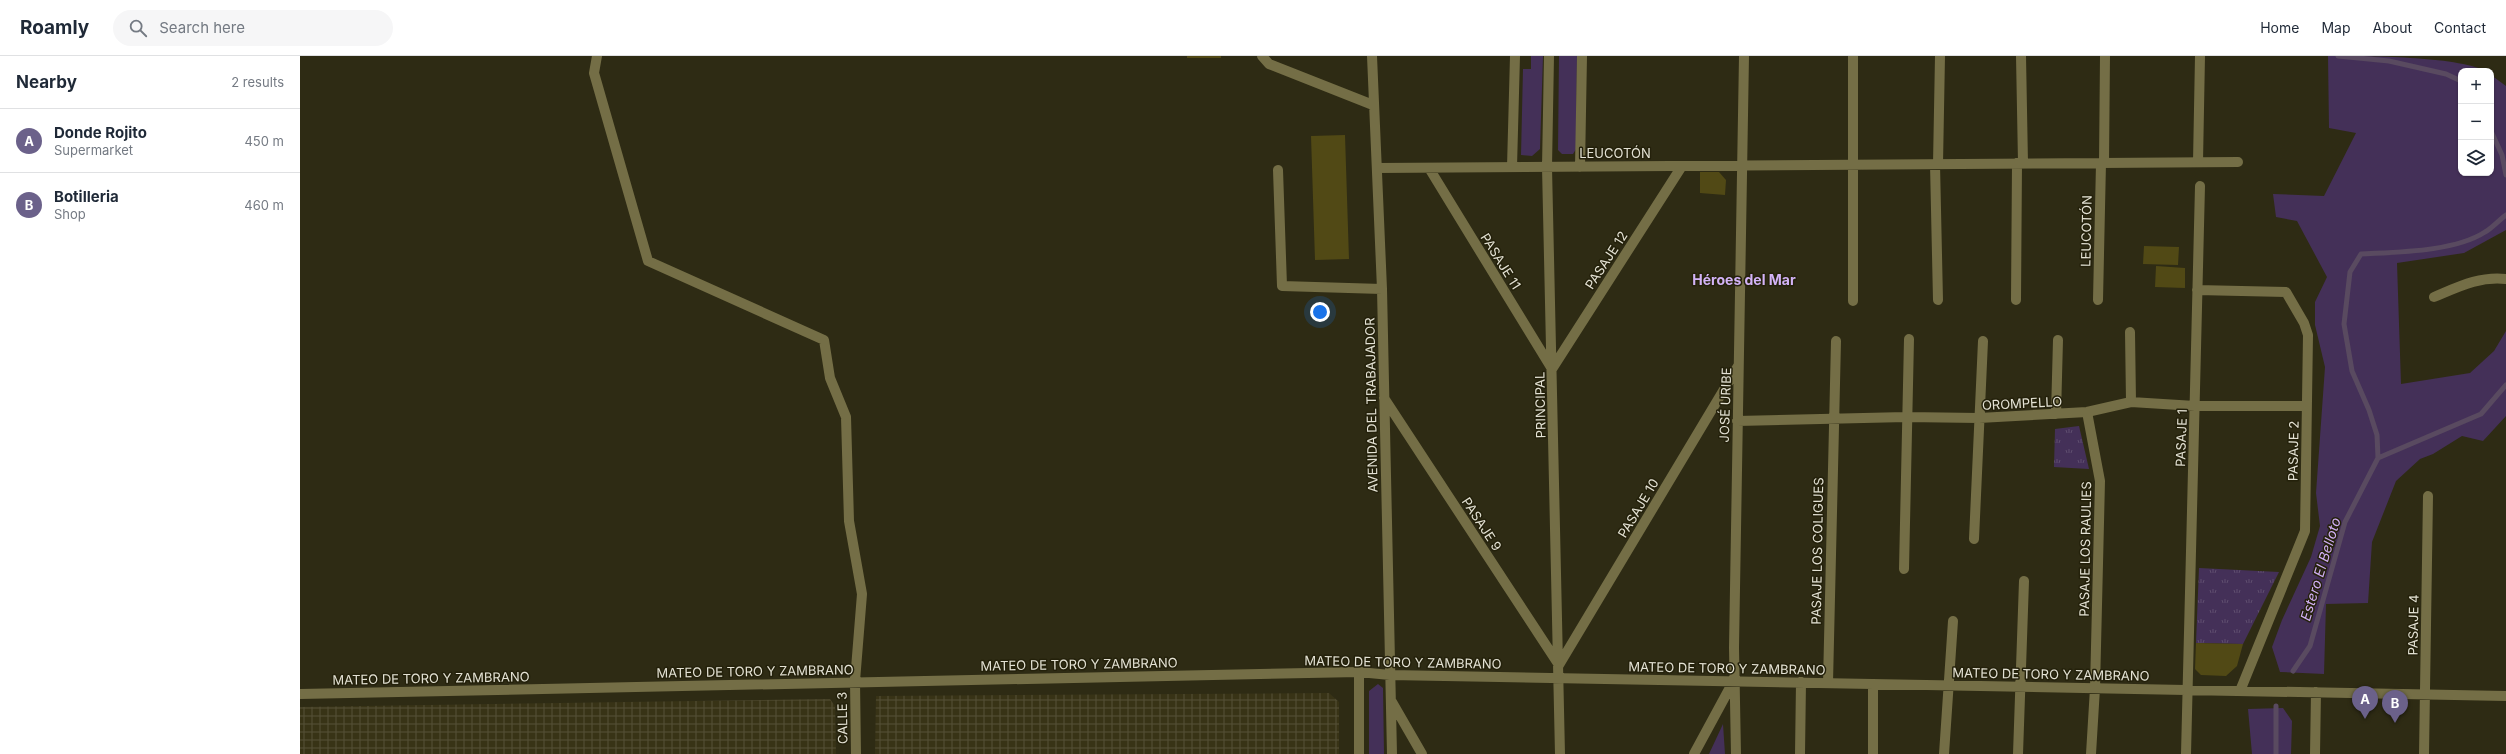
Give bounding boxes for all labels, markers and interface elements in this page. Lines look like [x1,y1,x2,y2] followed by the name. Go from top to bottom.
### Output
[113,10,393,46] search box
[20,16,89,39] text: Roamly
[127,17,149,39] icon: search
[159,18,245,37] text: Search here
[2260,19,2299,36] text: Home
[2321,19,2351,36] text: Map
[2373,19,2412,36] text: About
[2434,19,2486,36] text: Contact
[2458,68,2494,176] map controls
[2458,68,2494,104] button: +
[16,72,77,92] text: Nearby
[231,74,284,90] text: 2 results
[2458,104,2494,140] button: −
[54,123,147,142] text: Donde Rojito
[24,133,34,149] text: A
[244,133,284,149] text: 450 m
[2458,140,2494,176] button: layers
[54,142,133,158] text: Supermarket
[1579,145,1651,161] street label: LEUCOTÓN
[54,187,119,206] text: Botilleria
[2077,195,2095,267] street label: LEUCOTÓN
[25,197,33,213] text: B
[244,197,284,213] text: 460 m
[54,206,86,222] text: Shop
[1581,228,1631,292] street label: PASAJE 12
[1477,230,1525,292] street label: PASAJE 11
[1692,271,1796,288] district label: Héroes del Mar
[1310,302,1330,322] your location
[1361,317,1381,493] street label: AVENIDA DEL TRABAJADOR
[1716,367,1734,443] street label: JOSÉ URIBE
[1531,372,1549,438] street label: PRINCIPAL
[1981,393,2063,413] street label: OROMPELLO
[2172,409,2190,467] street label: PASAJE 1
[2284,421,2302,481] street label: PASAJE 2
[1614,476,1662,540] street label: PASAJE 10
[1808,477,1826,625] street label: PASAJE LOS COLIGUES
[2076,481,2094,617] street label: PASAJE LOS RAULIES
[1459,494,1505,554] street label: PASAJE 9
[2296,515,2344,623] water label: Estero El Belloto
[2404,594,2422,656] street label: PASAJE 4
[1304,652,1502,672] street label: MATEO DE TORO Y ZAMBRANO
[980,654,1178,674] street label: MATEO DE TORO Y ZAMBRANO
[1628,658,1826,678] street label: MATEO DE TORO Y ZAMBRANO
[656,661,854,681] street label: MATEO DE TORO Y ZAMBRANO
[1952,664,2150,684] street label: MATEO DE TORO Y ZAMBRANO
[332,668,530,688] street label: MATEO DE TORO Y ZAMBRANO
[2352,686,2378,719] pin: A
[2382,690,2408,723] pin: B
[834,692,850,744] street label: CALLE 3

